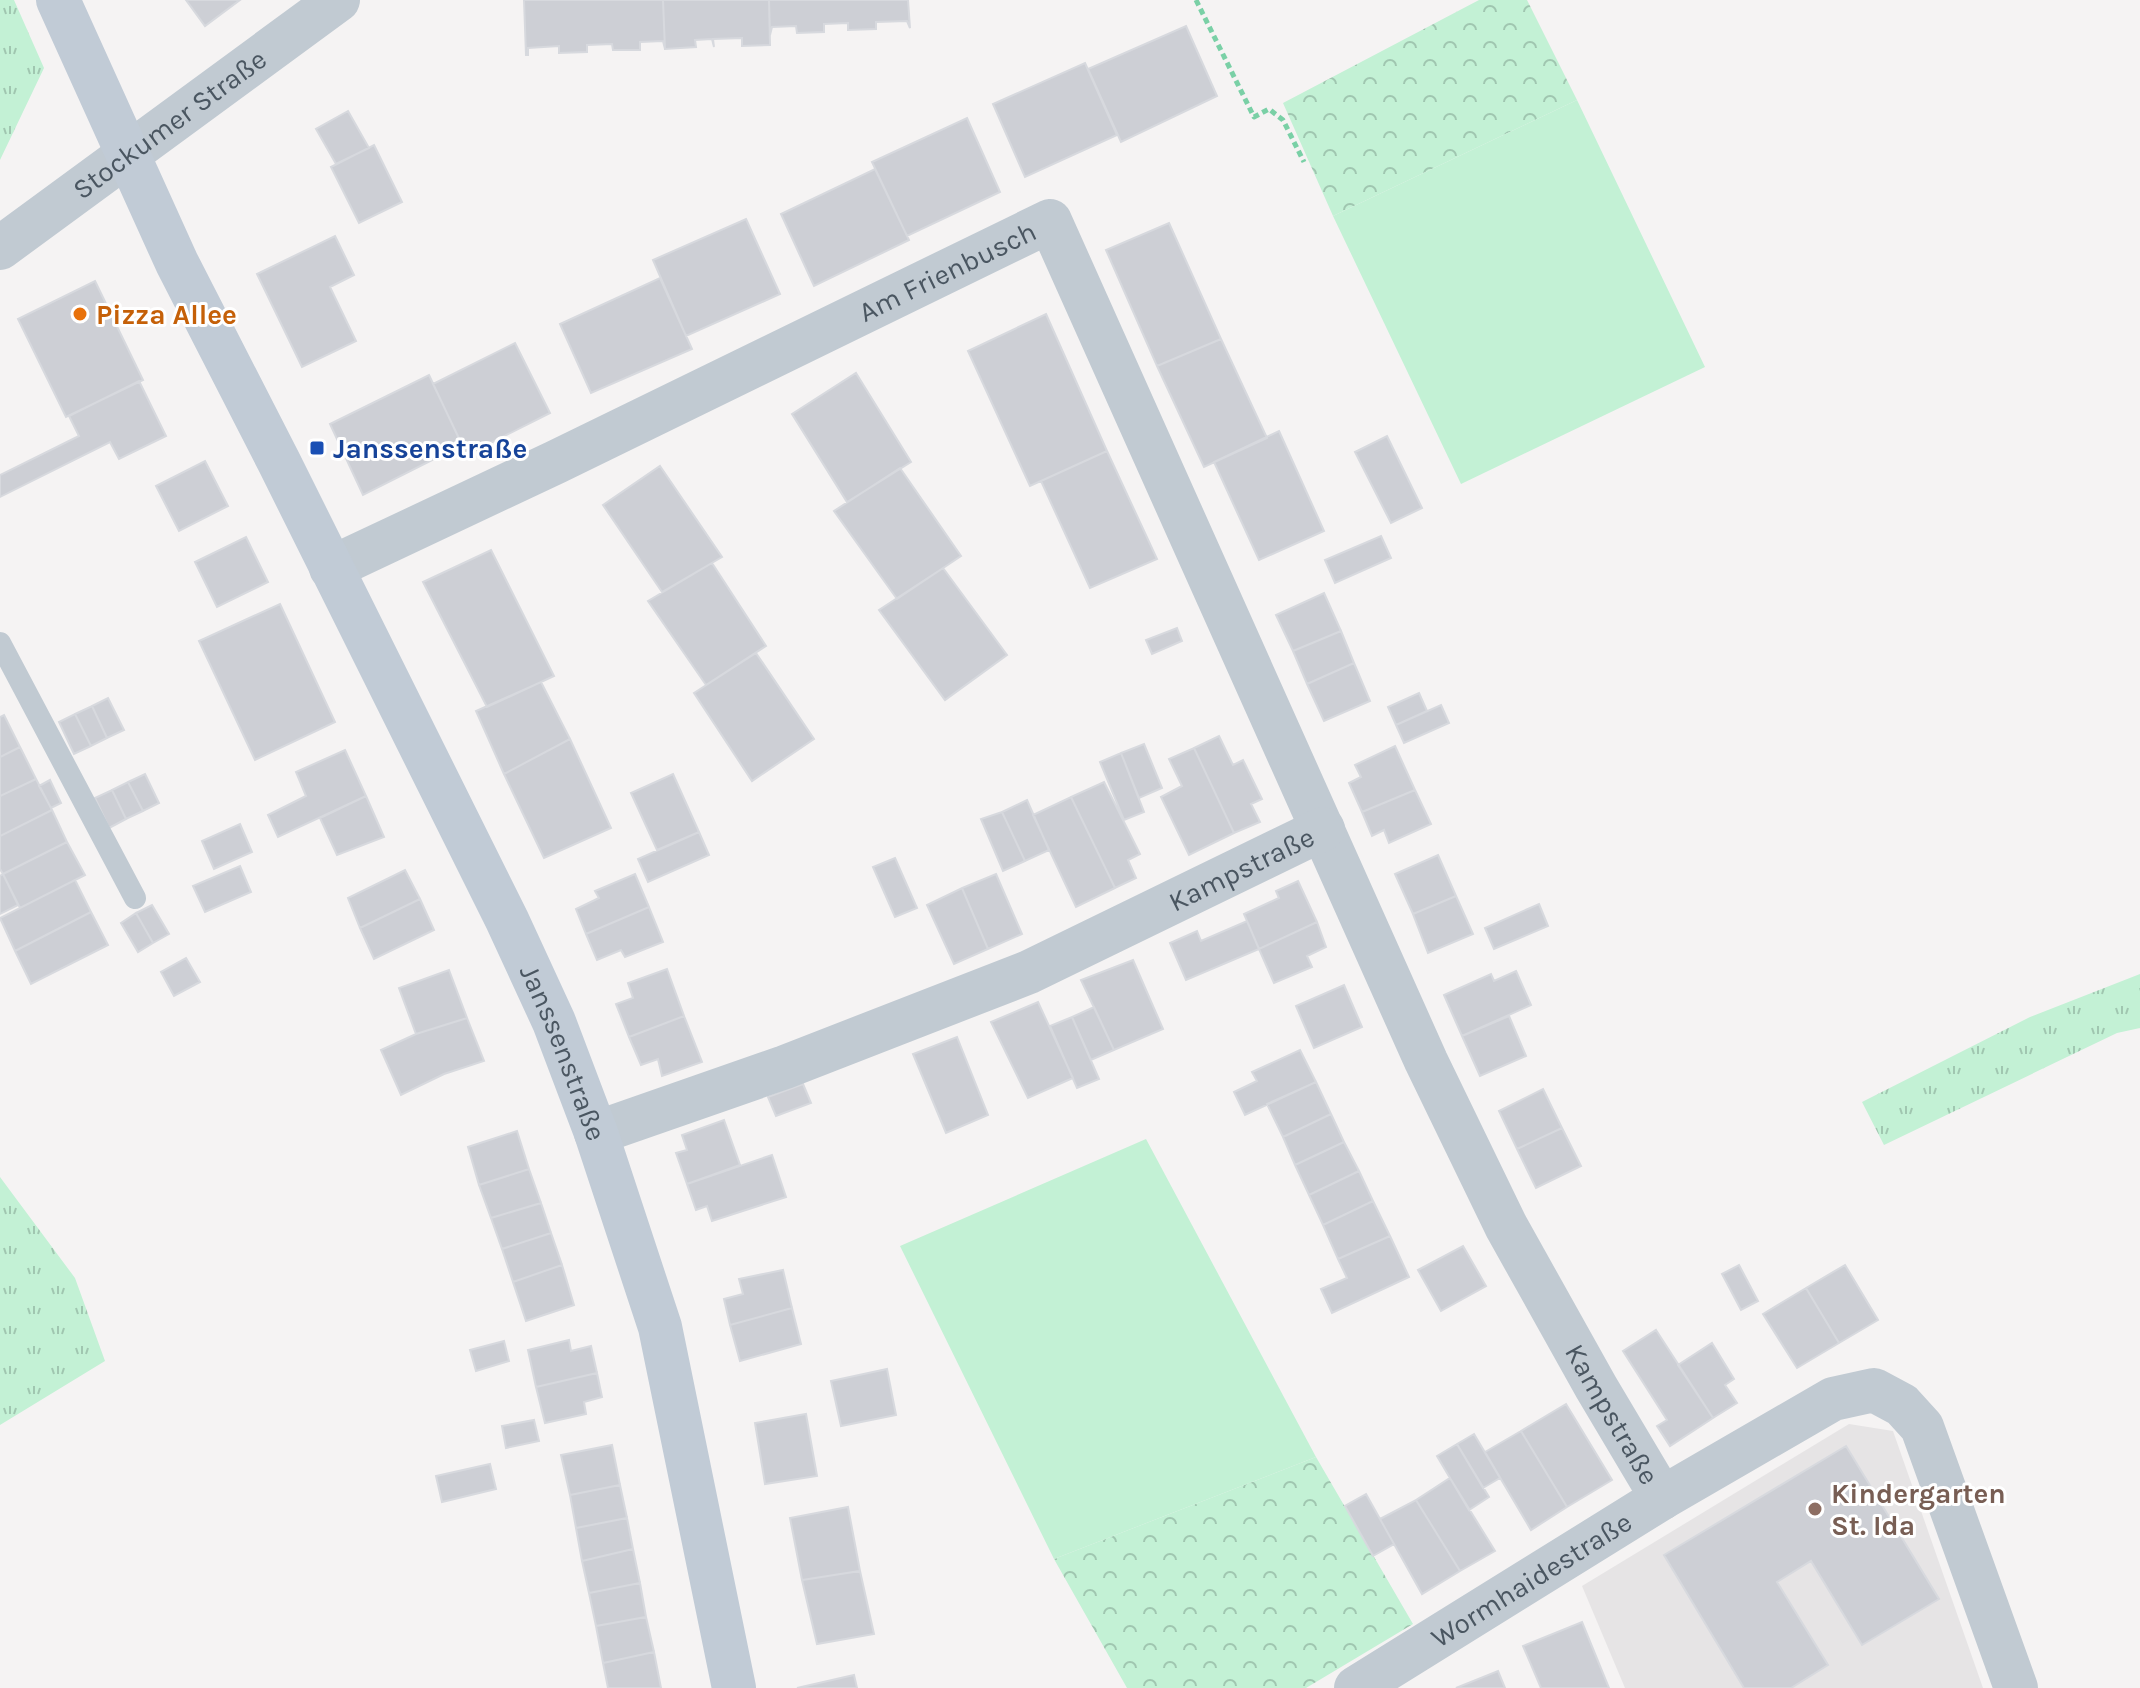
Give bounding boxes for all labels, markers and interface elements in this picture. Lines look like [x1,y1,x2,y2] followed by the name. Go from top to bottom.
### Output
[66,42,273,206] street label: Stockumer Straße
[853,214,1041,328] street label: Am Frienbusch
[96,298,237,331] place label: Pizza Allee
[71,305,89,323] marker: Pizza Allee
[333,432,527,465] place label: Janssenstraße
[308,439,326,457] marker: Janssenstraße
[1163,820,1319,918] street label: Kampstraße
[513,959,614,1145] street label: Janssenstraße
[1559,1338,1666,1490] street label: Kampstraße
[1831,1477,2006,1542] place label: Kindergarten St. Ida
[1806,1500,1824,1518] marker: Kindergarten St. Ida
[1425,1505,1637,1654] street label: Wormhaidestraße

